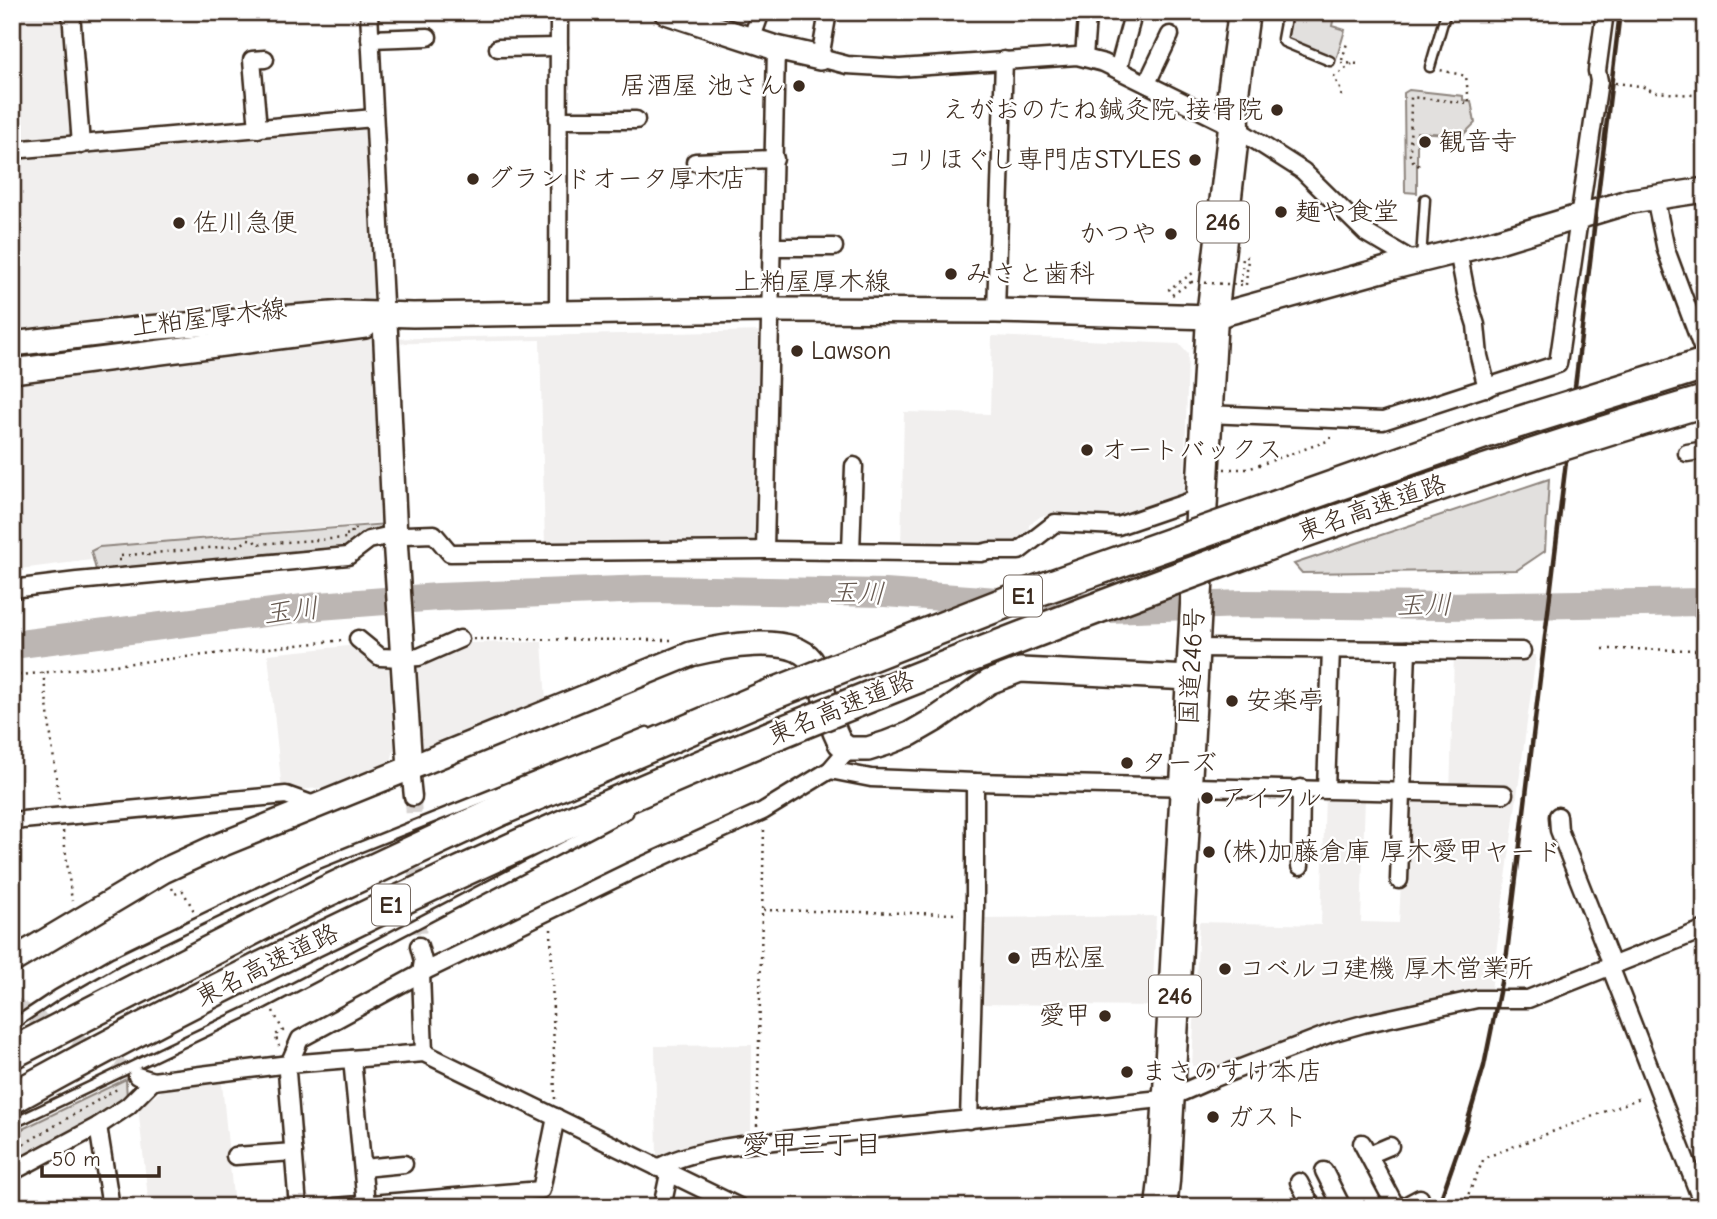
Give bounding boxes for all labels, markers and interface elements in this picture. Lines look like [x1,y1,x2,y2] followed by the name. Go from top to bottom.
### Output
[620,71,785,101] place label: 居酒屋 池さん
[791,78,807,94] marker: 居酒屋 池さん
[942,95,1263,125] place label: えがおのたね鍼灸院 接骨院
[1269,102,1285,118] marker: えがおのたね鍼灸院 接骨院
[1439,127,1517,157] place label: 観音寺
[1417,134,1433,150] marker: 観音寺
[887,145,1181,175] place label: コリほぐし専門店STYLES
[1187,152,1203,168] marker: コリほぐし専門店STYLES
[487,164,746,194] place label: グランドオータ厚木店
[465,171,481,187] marker: グランドオータ厚木店
[1295,197,1399,227] place label: 麺や食堂
[1197,202,1249,243] road number: 246
[1273,204,1289,220] marker: 麺や食堂
[193,208,297,238] place label: 佐川急便
[171,215,187,231] marker: 佐川急便
[1079,219,1157,249] place label: かつや
[1163,226,1179,242] marker: かつや
[965,259,1095,289] place label: みさと歯科
[943,266,959,282] marker: みさと歯科
[734,267,890,297] street label: 上粕屋厚木線
[130,294,288,342] street label: 上粕屋厚木線
[811,336,891,366] place label: Lawson
[789,343,805,359] marker: Lawson
[1101,435,1282,465] place label: オートバックス
[1079,442,1095,458] marker: オートバックス
[1293,468,1451,548] street label: 東名高速道路
[828,576,886,610] water label: 玉川
[1004,576,1042,616] road number: E1
[1396,589,1452,621] water label: 玉川
[261,592,321,630] water label: 玉川
[1174,606,1210,726] street label: 国道246号
[763,665,919,751] street label: 東名高速道路
[1246,686,1324,716] place label: 安楽亭
[1224,693,1240,709] marker: 安楽亭
[1141,748,1217,778] place label: ターズ
[1119,755,1135,771] marker: ターズ
[1221,783,1322,813] place label: アイフル
[1199,790,1215,806] marker: アイフル
[1223,837,1562,867] place label: (株)加藤倉庫 厚木愛甲ヤード
[1201,844,1217,860] marker: (株)加藤倉庫 厚木愛甲ヤード
[372,884,410,925] road number: E1
[190,917,344,1013] street label: 東名高速道路
[1028,943,1106,973] place label: 西松屋
[1006,950,1022,966] marker: 西松屋
[1239,954,1534,984] place label: コベルコ建機 厚木営業所
[1217,961,1233,977] marker: コベルコ建機 厚木営業所
[1149,976,1201,1016] road number: 246
[1039,1001,1091,1031] place label: 愛甲
[1097,1008,1113,1024] marker: 愛甲
[1141,1057,1322,1087] place label: まさのすけ本店
[1119,1064,1135,1080] marker: まさのすけ本店
[1227,1102,1308,1132] place label: ガスト
[1205,1109,1221,1125] marker: ガスト
[742,1129,882,1161] district label: 愛甲三丁目
[42,1135,159,1179] scale bar
[52,1147,101,1171] text: 50 m

